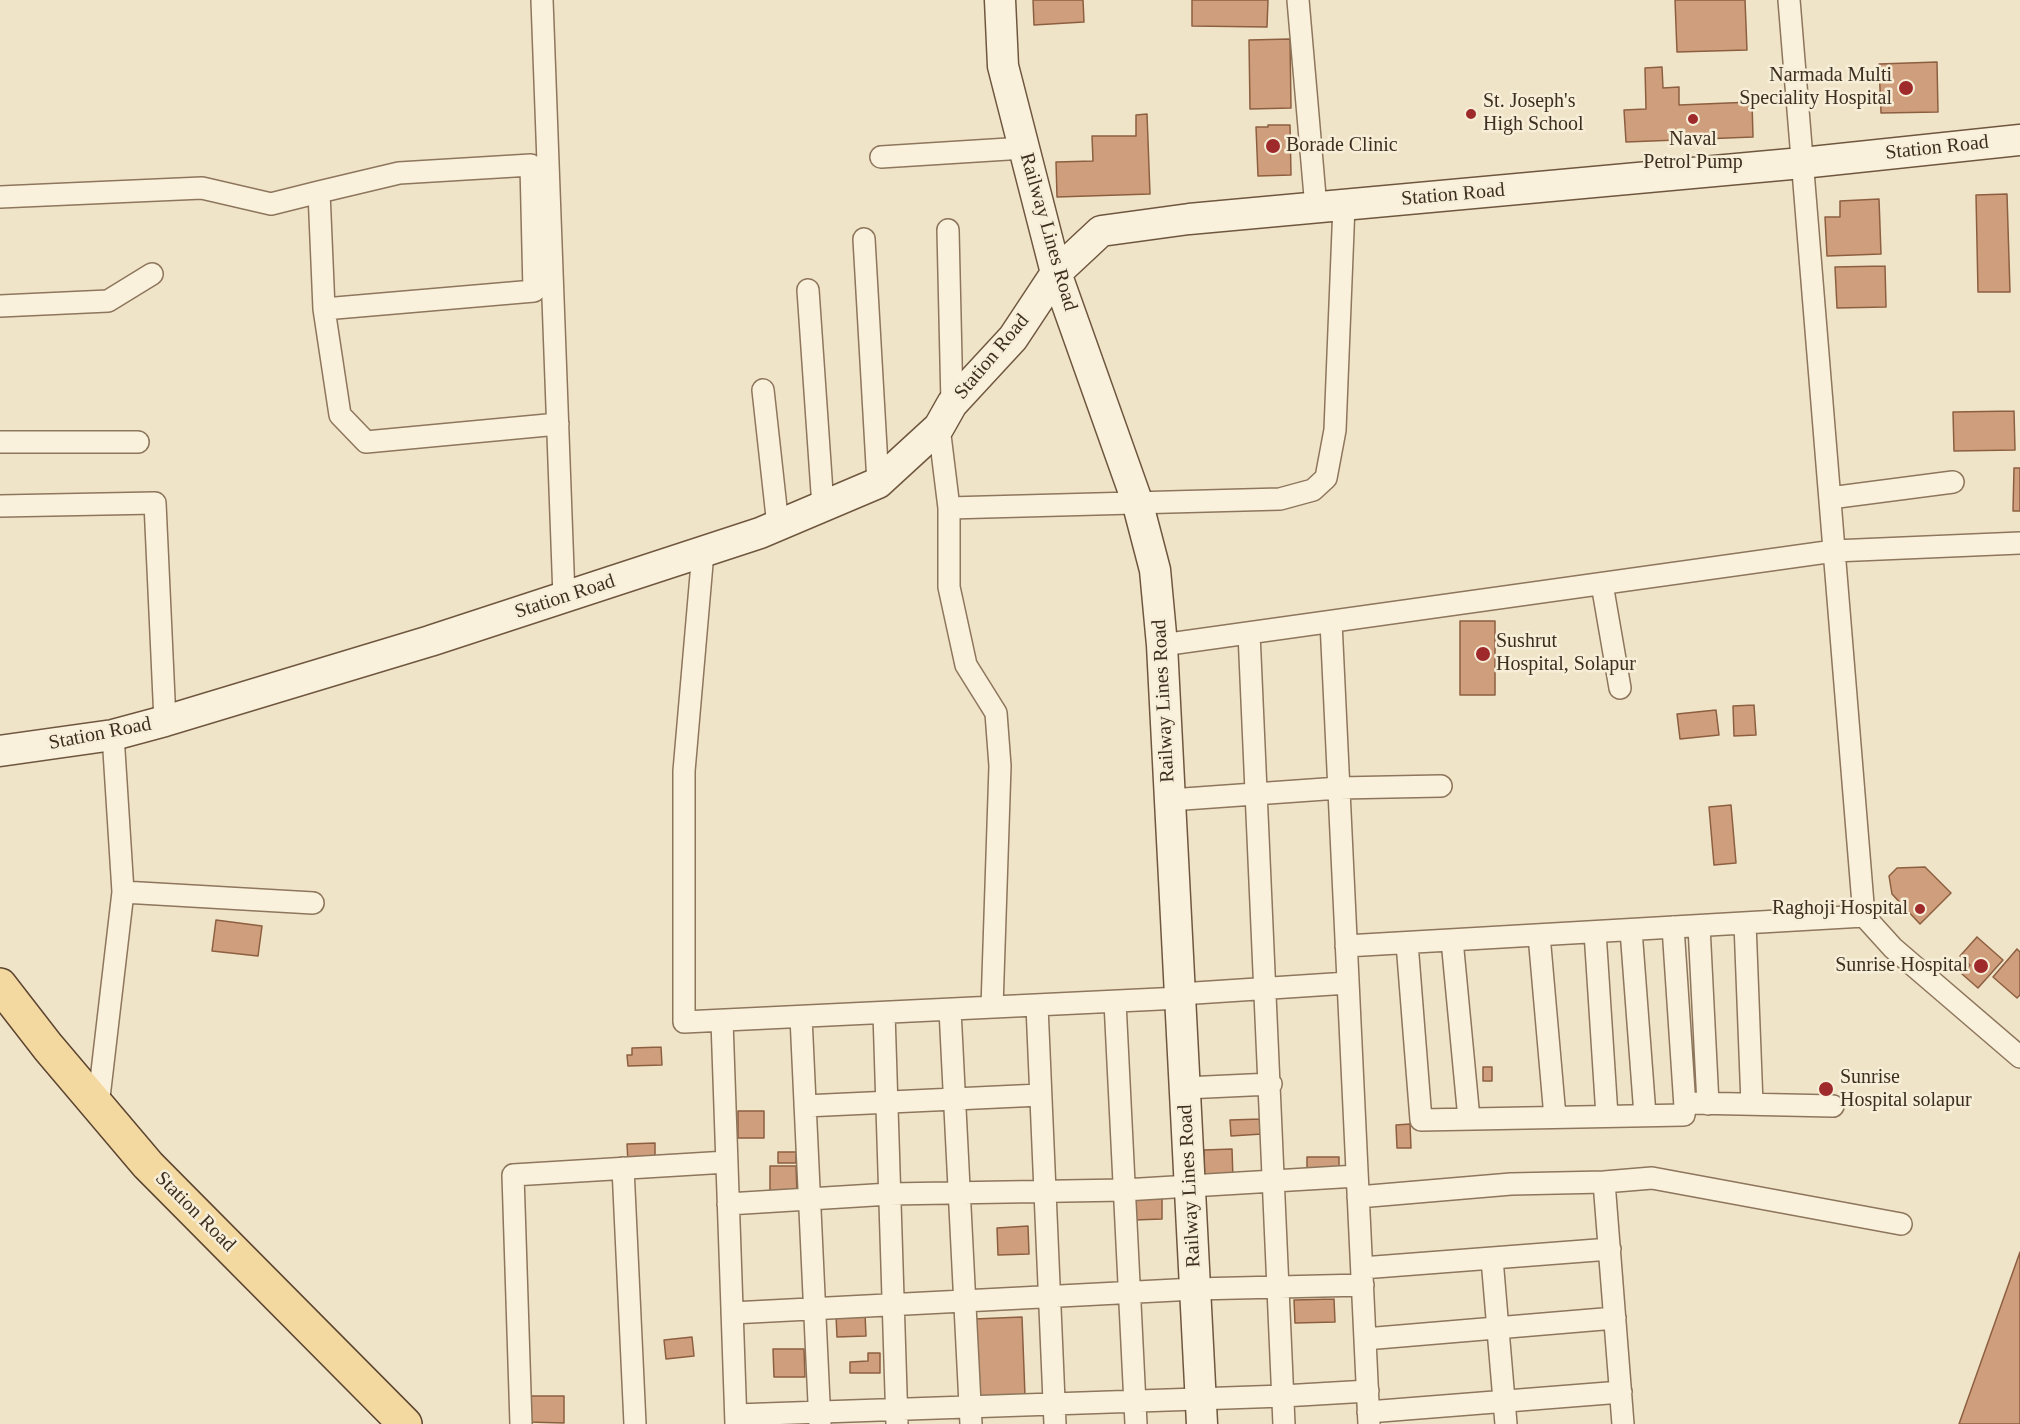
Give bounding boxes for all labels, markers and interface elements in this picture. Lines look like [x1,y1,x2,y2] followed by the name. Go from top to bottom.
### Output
[1739,64,1892,111] place label: Narmada Multi Speciality Hospital
[1897,79,1915,97] marker: Narmada Multi Speciality Hospital
[1483,90,1584,137] place label: St. Joseph's High School
[1464,107,1478,121] marker: St. Joseph's High School
[1686,112,1700,126] marker: Naval Petrol Pump
[1643,128,1743,175] place label: Naval Petrol Pump
[1884,131,1990,165] street label: Station Road
[1286,134,1398,158] place label: Borade Clinic
[1264,137,1282,155] marker: Borade Clinic
[1014,150,1082,314] street label: Railway Lines Road
[1400,179,1506,211] street label: Station Road
[949,309,1035,405] street label: Station Road
[512,570,618,624] street label: Station Road
[1148,619,1180,783] street label: Railway Lines Road
[1496,630,1636,677] place label: Sushrut Hospital, Solapur
[1474,645,1492,663] marker: Sushrut Hospital, Solapur
[47,712,153,756] street label: Station Road
[1772,897,1908,921] place label: Raghoji Hospital
[1913,902,1927,916] marker: Raghoji Hospital
[1835,954,1968,978] place label: Sunrise Hospital
[1972,957,1990,975] marker: Sunrise Hospital
[1840,1066,1972,1113] place label: Sunrise Hospital solapur
[1817,1080,1835,1098] marker: Sunrise Hospital solapur
[1174,1104,1206,1268] street label: Railway Lines Road
[150,1167,240,1257] street label: Station Road

